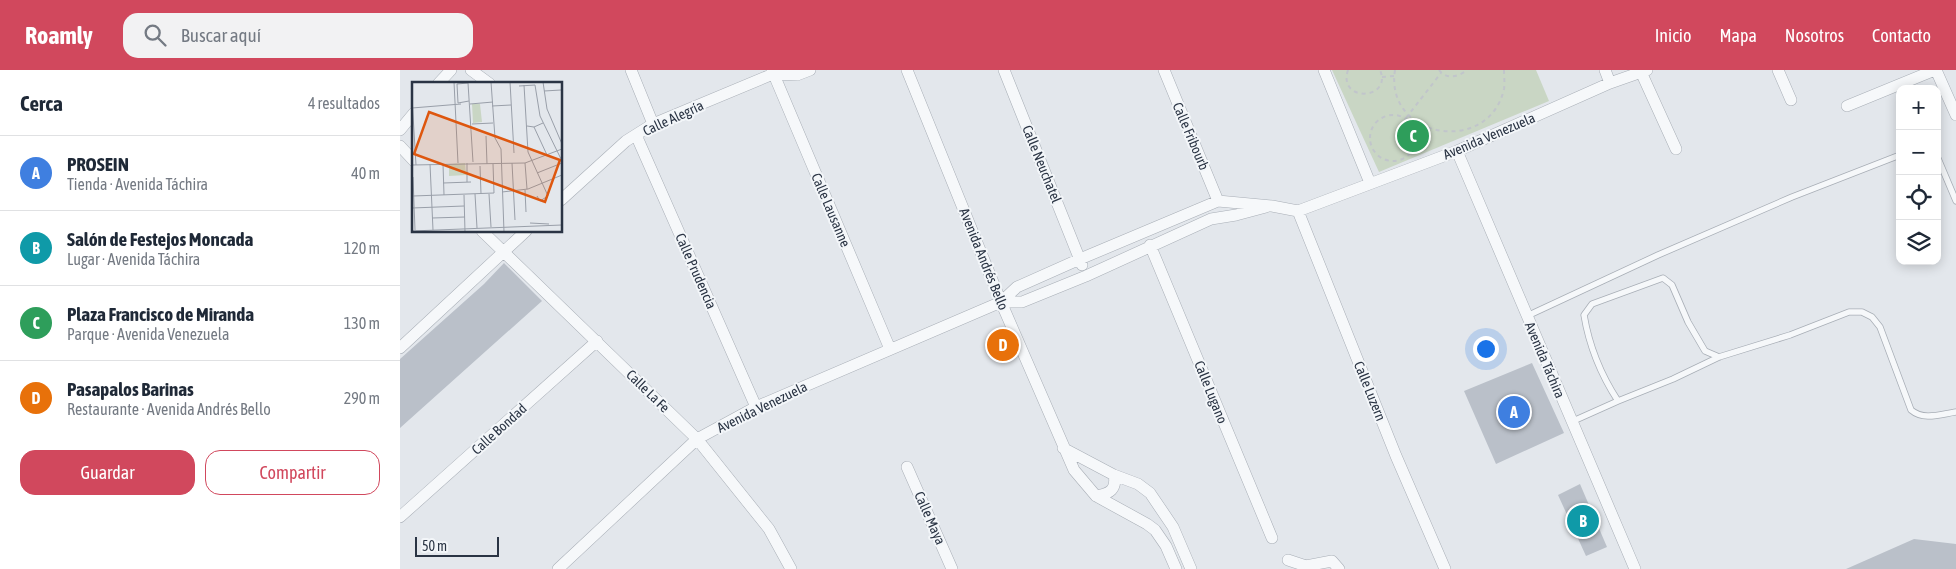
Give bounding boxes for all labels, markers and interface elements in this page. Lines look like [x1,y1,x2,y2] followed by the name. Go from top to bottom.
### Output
[123,13,473,58] search box
[141,21,169,49] icon: search
[25,22,93,49] text: Roamly
[181,24,261,46] text: Buscar aquí
[1655,25,1691,46] text: Inicio
[1719,25,1757,46] text: Mapa
[1785,25,1844,46] text: Nosotros
[1872,25,1931,46] text: Contacto
[412,82,562,232] inset map
[1896,85,1941,265] map controls
[1896,85,1941,130] button: +
[20,91,63,115] text: Cerca
[308,94,380,112] text: 4 resultados
[640,97,706,139] street label: Calle Alegría
[1170,100,1213,173] street label: Calle Fribourb
[1441,109,1537,163] street label: Avenida Venezuela
[1397,117,1429,155] pin: C
[1019,123,1065,205] street label: Calle Neuchatel
[1896,130,1941,175] button: −
[67,153,129,175] text: PROSEIN
[32,164,40,182] text: A
[351,164,380,182] text: 40 m
[808,171,854,249] street label: Calle Lausanne
[67,175,208,193] text: Tienda · Avenida Táchira
[1896,175,1941,220] button: locate
[956,206,1012,312] street label: Avenida Andrés Bello
[1896,220,1941,265] button: layers
[67,228,253,250] text: Salón de Festejos Moncada
[672,231,720,311] street label: Calle Prudencia
[32,239,40,257] text: B
[344,239,380,257] text: 120 m
[67,250,200,268] text: Lugar · Avenida Táchira
[67,303,254,325] text: Plaza Francisco de Miranda
[32,314,40,332] text: C
[344,314,380,332] text: 130 m
[1522,320,1568,400] street label: Avenida Táchira
[67,325,229,343] text: Parque · Avenida Venezuela
[987,326,1019,364] pin: D
[1473,336,1499,362] your location
[1191,358,1231,426] street label: Calle Lugano
[1351,359,1389,423] street label: Calle Luzern
[623,367,673,415] street label: Calle La Fe
[67,378,194,400] text: Pasapalos Barinas
[714,378,810,436] street label: Avenida Venezuela
[32,389,40,407] text: D
[344,389,380,407] text: 290 m
[1498,393,1530,431] pin: A
[67,400,271,418] text: Restaurante · Avenida Andrés Bello
[468,400,530,458] street label: Calle Bondad
[20,450,195,495] button: Guardar
[205,450,380,495] button: Compartir
[911,489,949,547] street label: Calle Maya
[1567,502,1599,540] pin: B
[415,534,499,557] scale bar
[422,538,447,554] text: 50 m

